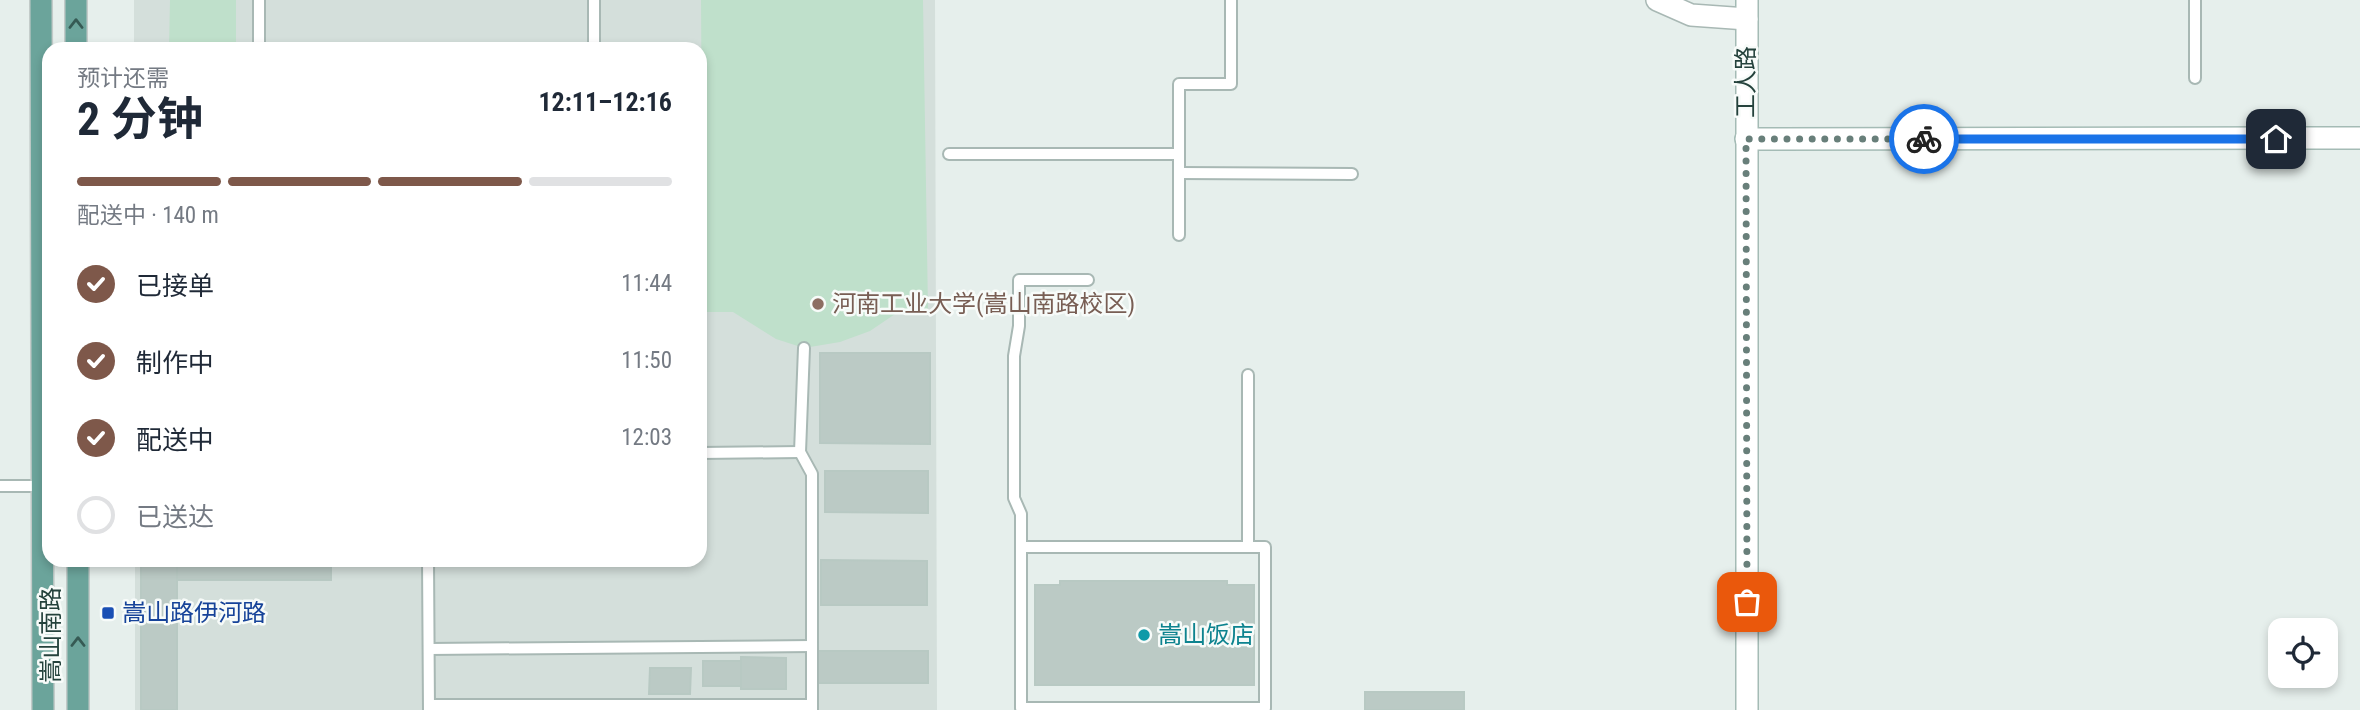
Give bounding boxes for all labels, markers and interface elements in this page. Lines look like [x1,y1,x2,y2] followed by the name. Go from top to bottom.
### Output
[68,19,84,29] one-way arrow
[1732,46,1760,118] street label: 工人路
[77,65,169,92] text: 预计还需
[538,87,672,117] text: 12:11–12:16
[77,92,203,146] text: 2 分钟
[1889,104,1959,174] courier
[2246,109,2306,169] pin
[1905,120,1943,158] icon: bike
[2257,120,2295,158] icon: home
[77,202,219,229] text: 配送中 · 140 m
[77,265,115,303] icon: check
[621,270,672,297] text: 11:44
[136,271,214,301] text: 已接单
[832,290,1135,318] place label: 河南工业大学(嵩山南路校区)
[810,296,826,312] marker: 河南工业大学(嵩山南路校区)
[77,342,115,380] icon: check
[621,347,672,374] text: 11:50
[136,348,214,378] text: 制作中
[77,419,115,457] icon: check
[621,424,672,451] text: 12:03
[136,425,214,455] text: 配送中
[136,502,214,532] text: 已送达
[1717,572,1777,632] pin
[1728,583,1766,621] icon: bag
[37,587,65,683] street label: 嵩山南路
[122,599,266,627] place label: 嵩山路伊河路
[100,605,116,621] marker: 嵩山路伊河路
[2268,618,2338,688] map controls
[2268,618,2338,688] button: locate
[1158,621,1254,649] place label: 嵩山饭店
[1136,627,1152,643] marker: 嵩山饭店
[70,636,86,647] one-way arrow

